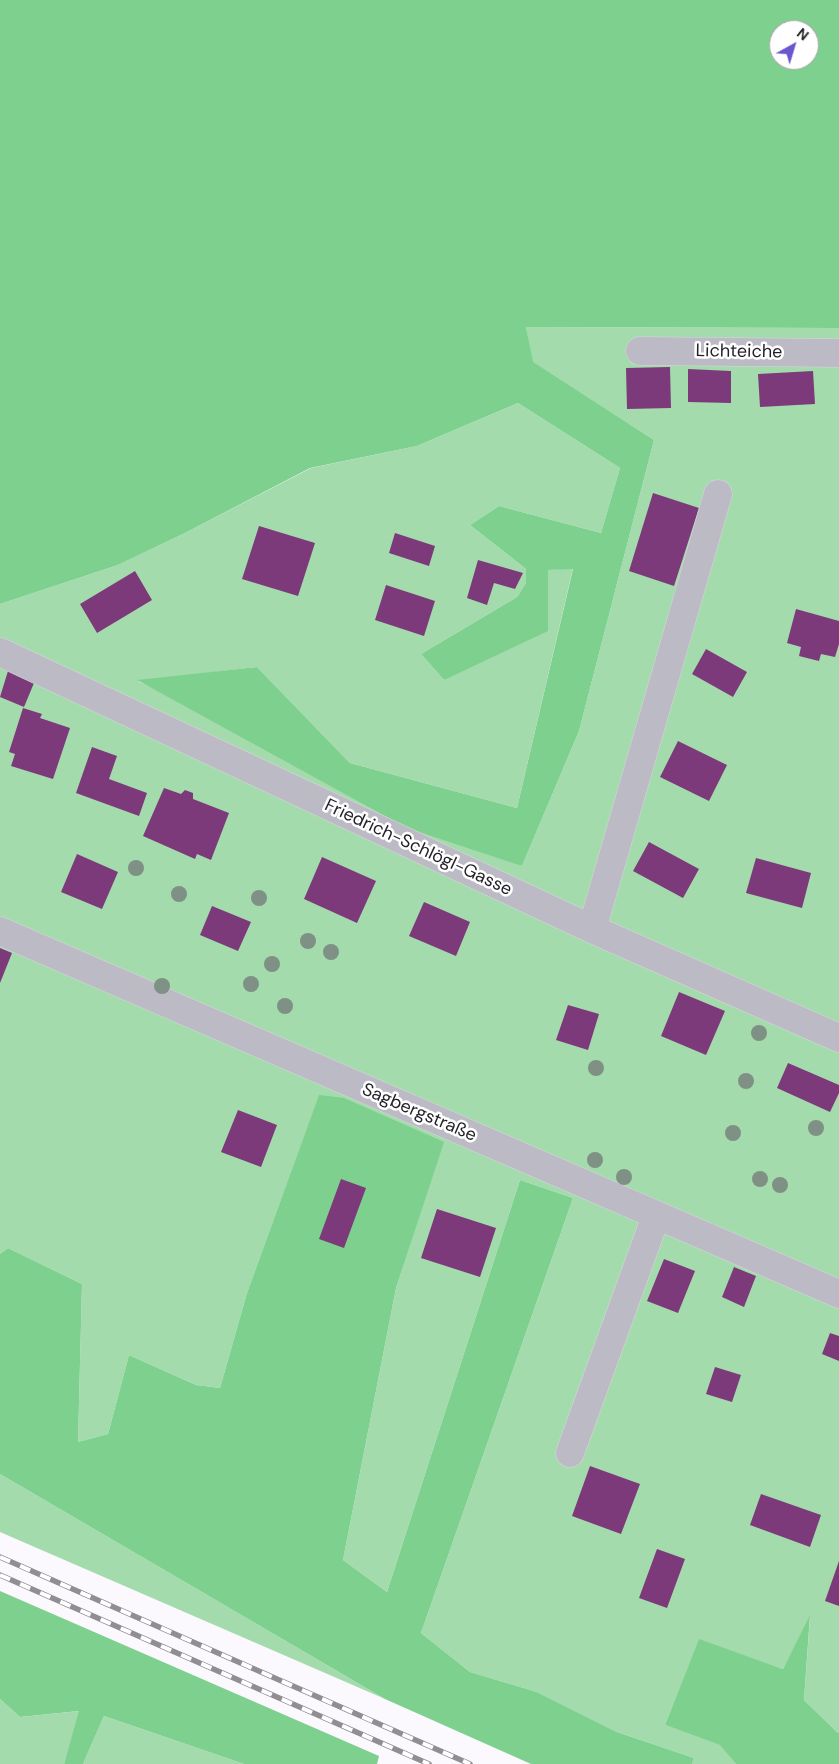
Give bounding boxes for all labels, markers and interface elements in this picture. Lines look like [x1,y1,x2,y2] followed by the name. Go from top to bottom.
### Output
[769,20,819,70] north arrow
[793,24,812,44] text: N
[695,340,783,364] street label: Lichteiche
[321,795,515,901] street label: Friedrich-Schlögl-Gasse
[359,1079,479,1147] street label: Sagbergstraße

